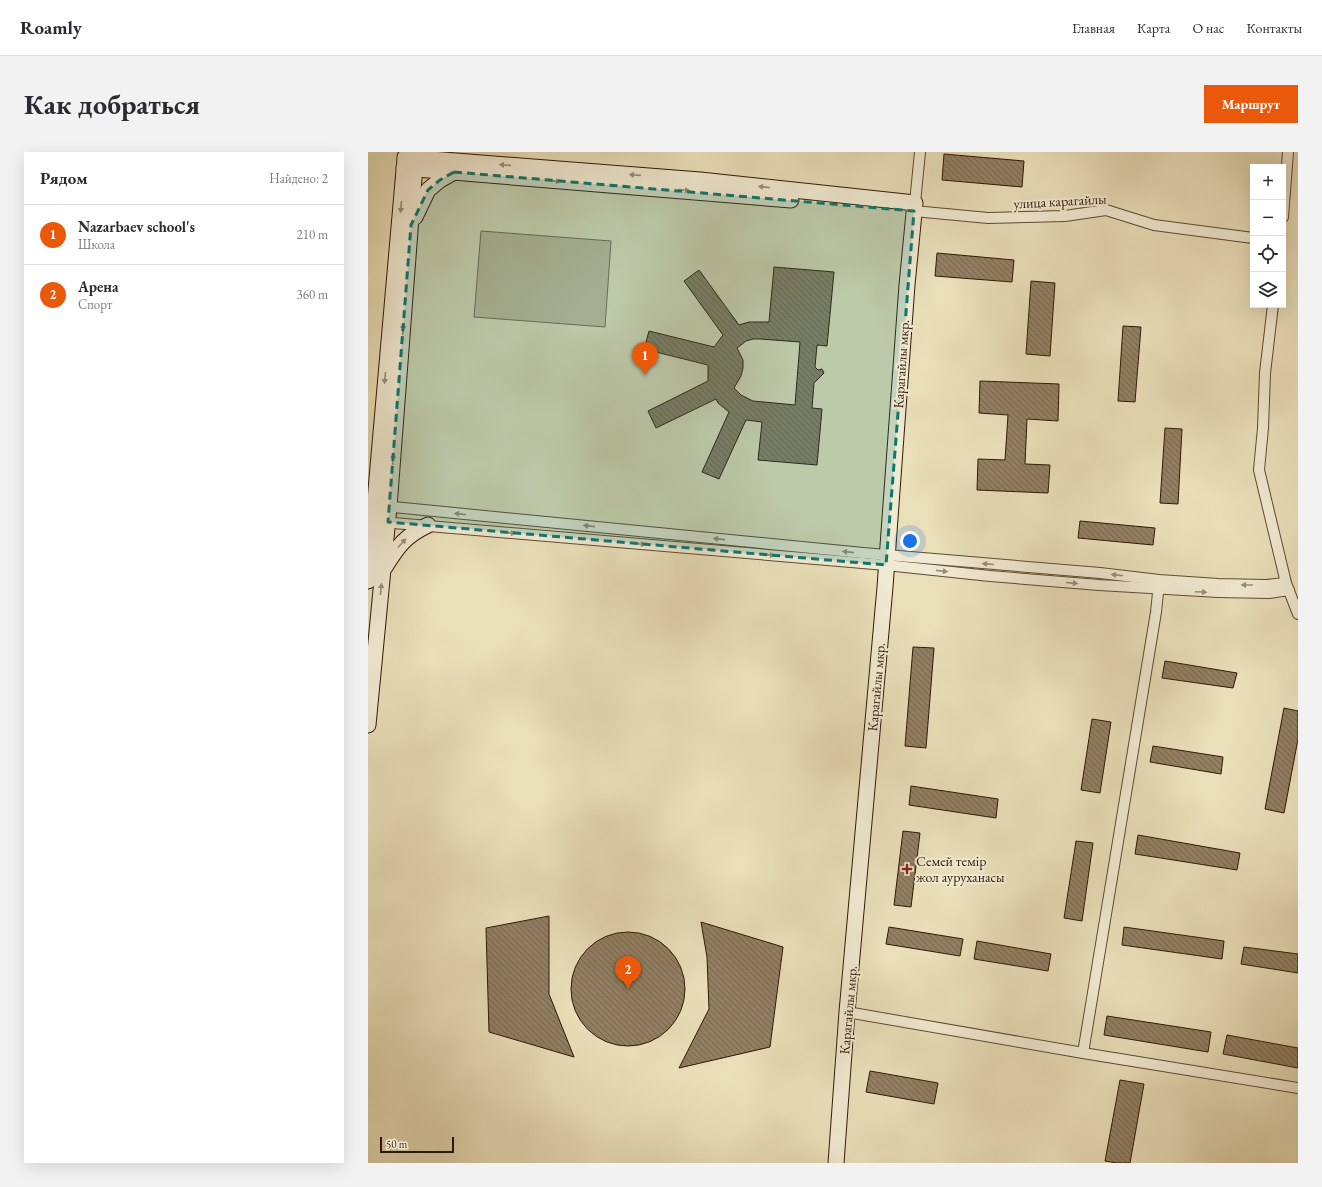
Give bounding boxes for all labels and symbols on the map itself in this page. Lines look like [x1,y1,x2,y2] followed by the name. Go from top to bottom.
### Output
[499,162,511,169] one-way arrow
[629,172,641,179] one-way arrow
[548,177,561,184] one-way arrow
[758,183,770,190] one-way arrow
[678,187,690,194] one-way arrow
[1013,190,1108,212] street label: улица карагайлы
[397,201,404,213] one-way arrow
[889,319,913,409] street label: Карагайлы мкр.
[399,323,406,335] one-way arrow
[632,342,658,375] pin: 1
[382,372,389,384] one-way arrow
[389,453,396,465] one-way arrow
[454,510,466,517] one-way arrow
[583,523,595,530] one-way arrow
[504,529,516,536] one-way arrow
[900,531,920,551] your location
[713,536,725,542] one-way arrow
[397,538,406,548] one-way arrow
[634,541,646,547] one-way arrow
[842,548,854,555] one-way arrow
[763,552,775,559] one-way arrow
[982,561,994,567] one-way arrow
[936,568,948,575] one-way arrow
[1111,572,1123,579] one-way arrow
[1066,580,1078,586] one-way arrow
[1240,582,1253,588] one-way arrow
[378,583,385,595] one-way arrow
[1195,588,1207,595] one-way arrow
[863,642,889,732] street label: Карагайлы мкр.
[916,852,1005,886] place label: Семей темір жол ауруханасы
[901,863,913,875] marker: Семей темір жол ауруханасы
[615,956,641,989] pin: 2
[835,965,861,1055] street label: Карагайлы мкр.
[380,1135,454,1154] scale bar

